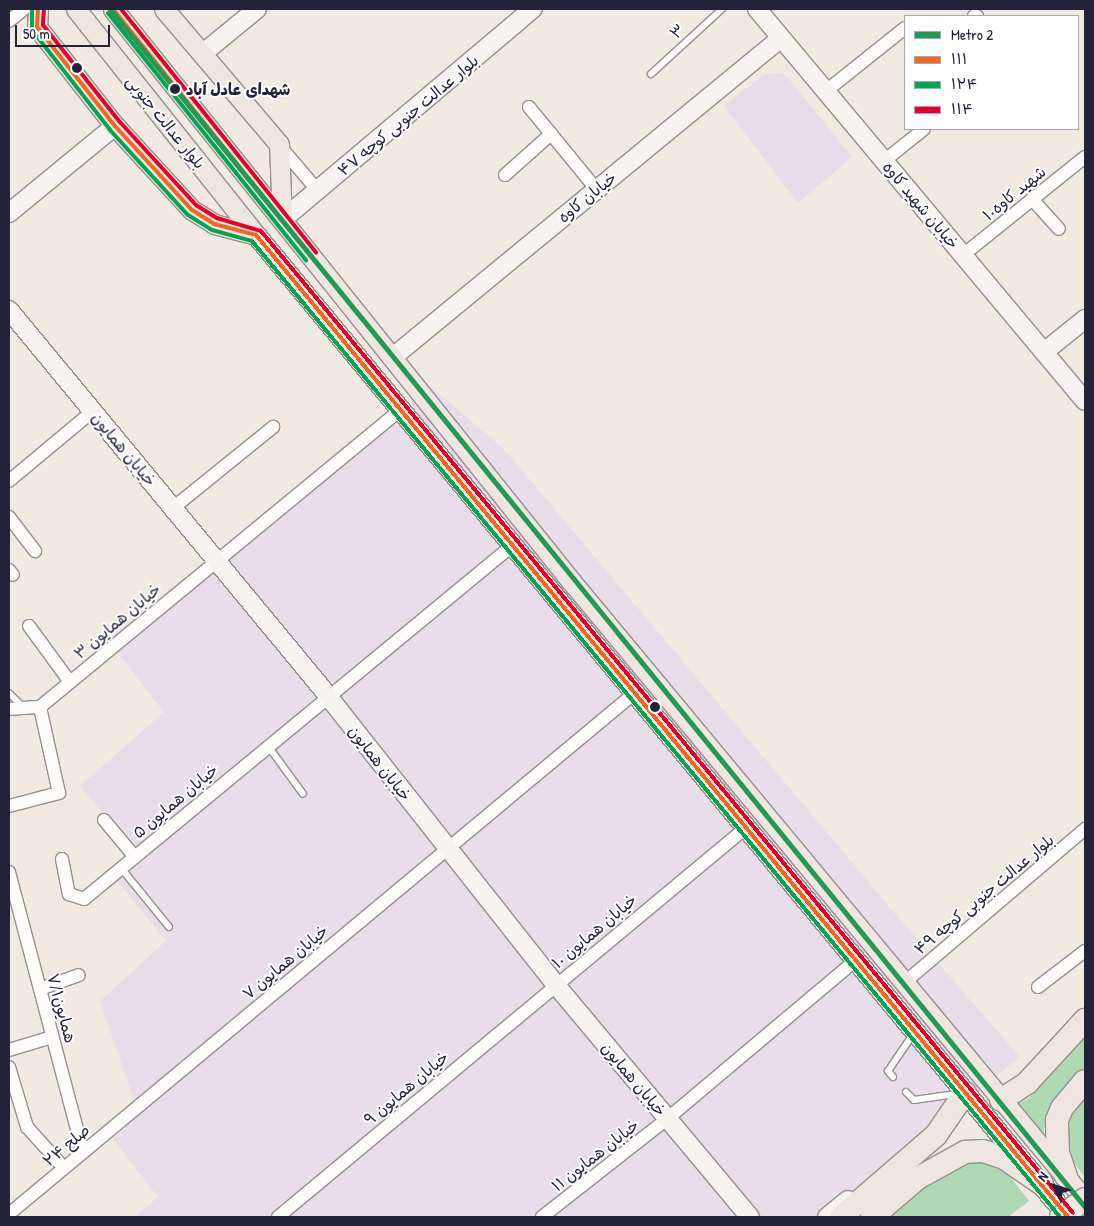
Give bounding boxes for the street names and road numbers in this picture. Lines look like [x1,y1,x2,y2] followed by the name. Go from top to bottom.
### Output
[666,20,688,42] street label: ۳
[334,50,482,180] street label: بلوار عدالت جنوبی کوچه ۴۷
[122,71,210,173] street label: بلوار عدالت جنوبی
[879,157,963,253] street label: خیابان شهید کاوه
[978,162,1050,224] street label: شهید کاوه۱۰
[554,168,620,226] street label: خیابان کاوه
[88,408,160,490] street label: خیابان همایون
[70,579,164,663] street label: خیابان همایون ۳
[345,721,415,805] street label: خیابان همایون
[129,760,221,842] street label: خیابان همایون ۵
[910,830,1058,958] street label: بلوار عدالت جنوبی کوچه ۴۹
[548,890,640,972] street label: خیابان همایون ۱۰
[238,921,332,1003] street label: خیابان همایون ۷
[44,971,80,1045] street label: همایون۷/۱
[598,1038,670,1120] street label: خیابان همایون
[360,1047,452,1129] street label: خیابان همایون ۹
[547,1115,643,1195] street label: خیابان همایون ۱۱
[39,1120,93,1170] street label: صلح ۲۴

